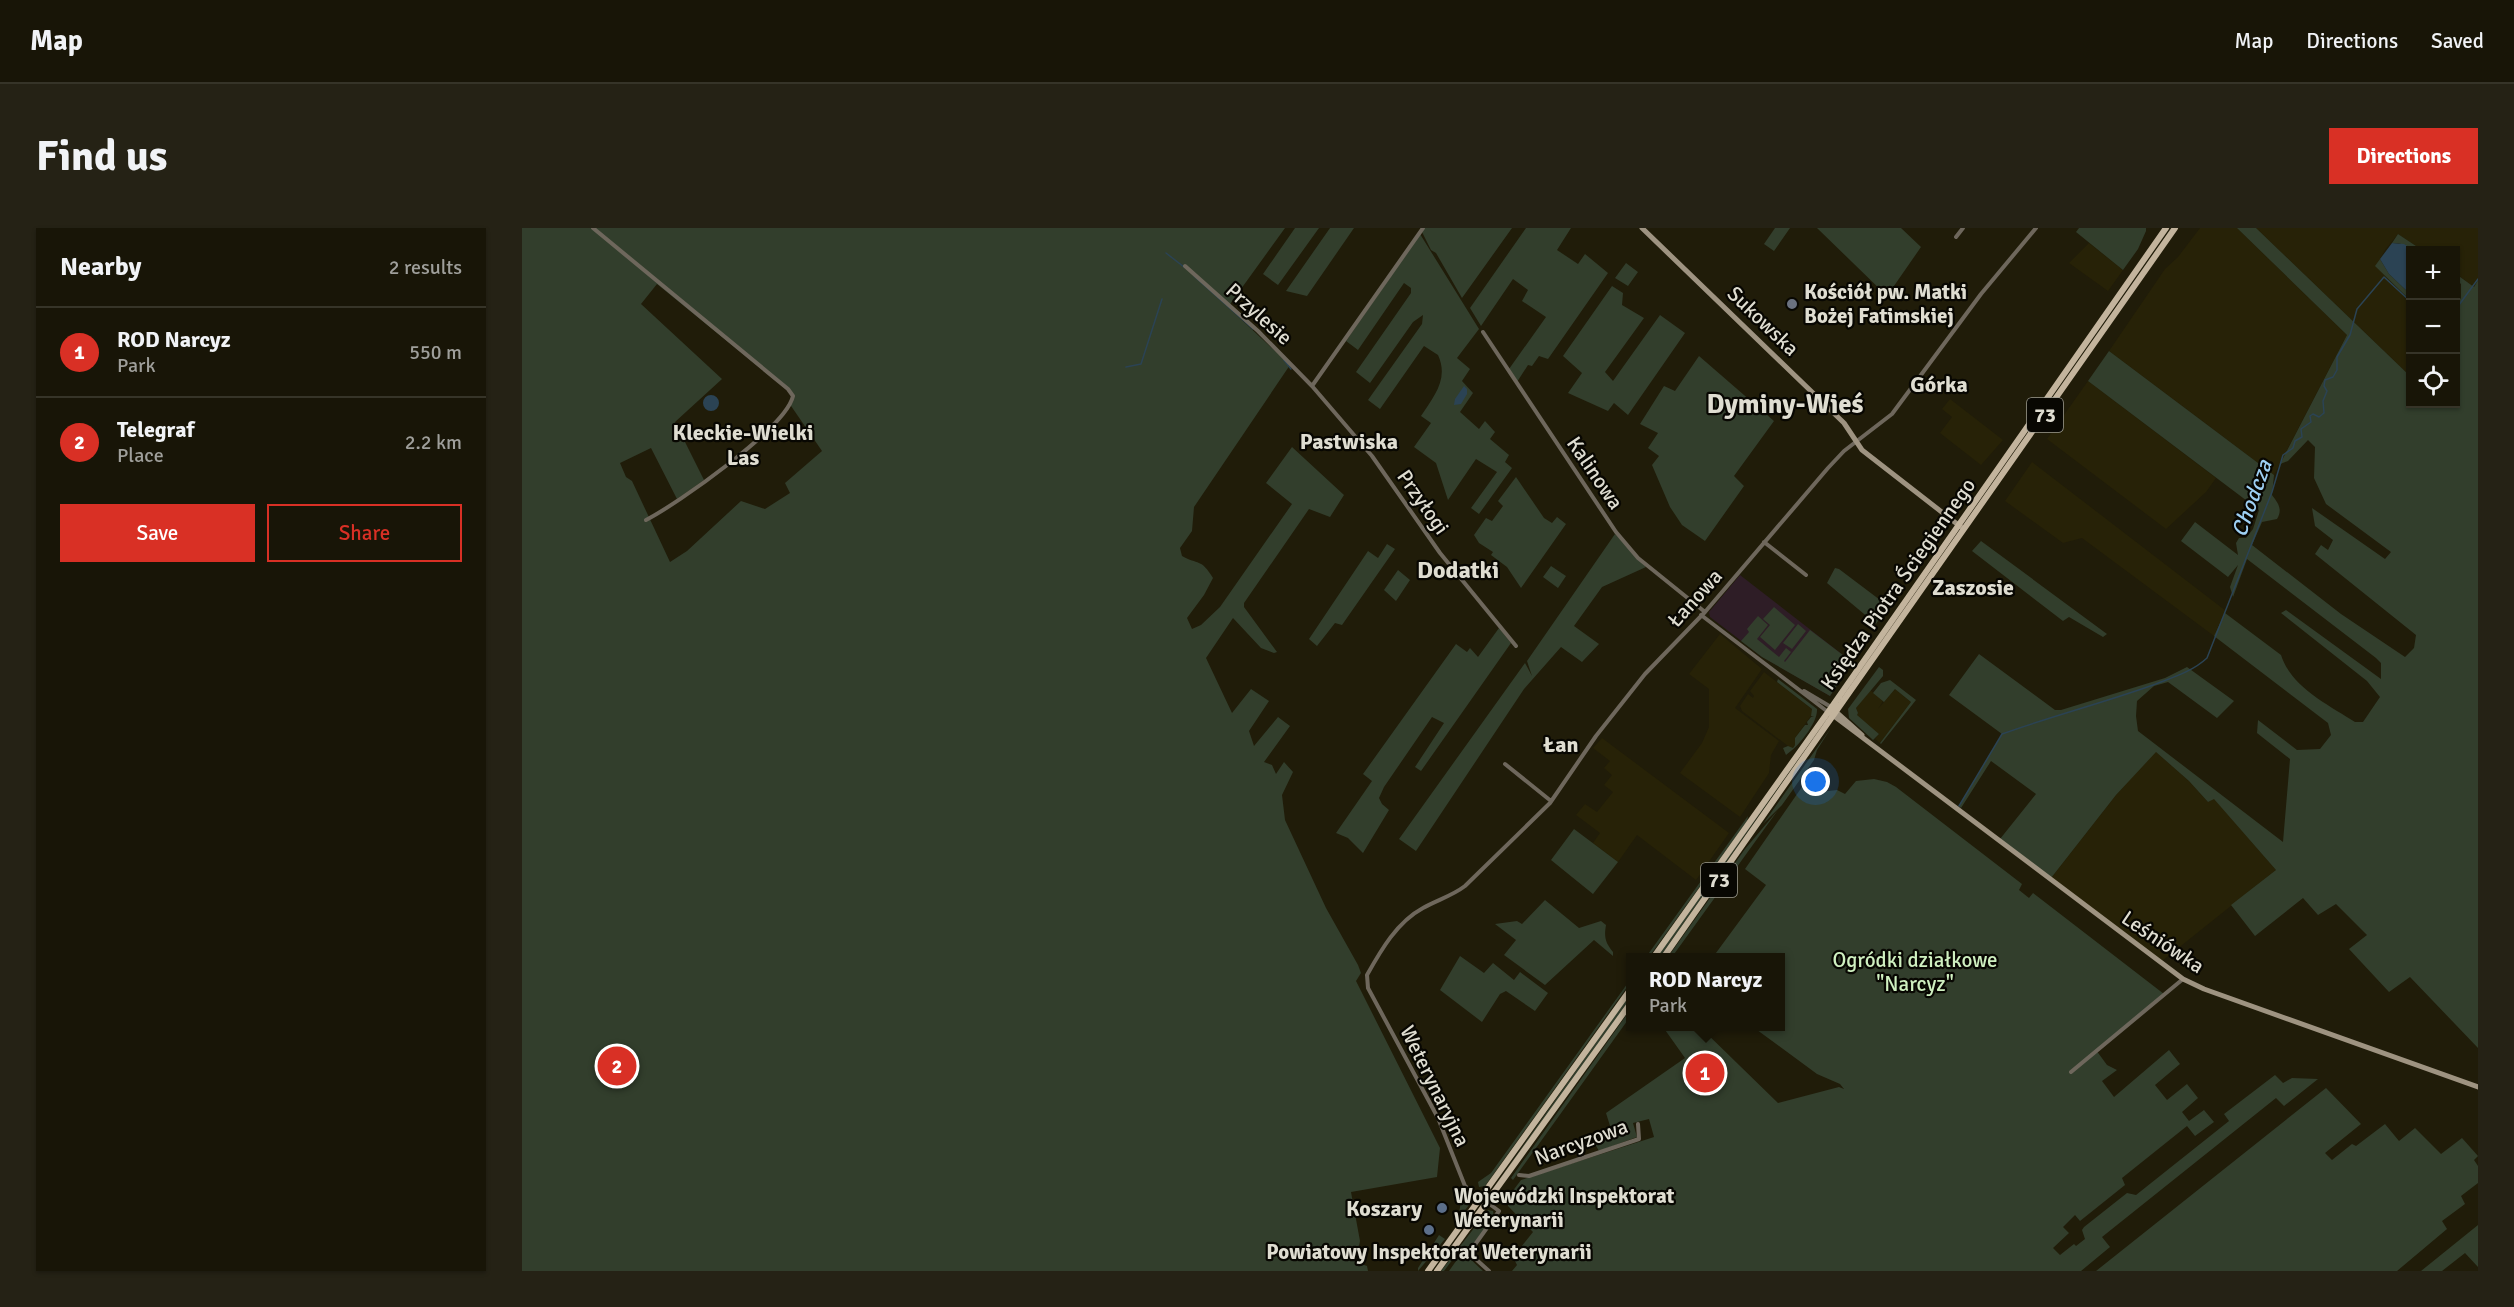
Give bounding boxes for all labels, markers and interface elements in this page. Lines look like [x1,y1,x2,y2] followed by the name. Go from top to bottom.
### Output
[30,24,83,58] text: Map
[2235,28,2273,54] text: Map
[2306,28,2398,54] text: Directions
[2431,28,2484,54] text: Saved
[2329,128,2478,184] button: Directions
[36,131,167,182] text: Find us
[2406,246,2460,408] map controls
[2406,246,2460,300] button: +
[60,251,141,283] text: Nearby
[389,255,462,280] text: 2 results
[1220,277,1298,351] street label: Przylesie
[1804,279,1967,329] place label: Kościół pw. Matki Bożej Fatimskiej
[1722,281,1804,361] street label: Sukowska
[1785,297,1799,311] marker: Kościół pw. Matki Bożej Fatimskiej
[2406,300,2460,354] button: −
[117,326,231,353] text: ROD Narcyz
[74,340,85,365] text: 1
[409,340,462,365] text: 550 m
[117,353,155,378] text: Park
[2406,354,2460,408] button: locate
[1910,371,1968,398] district label: Górka
[1706,388,1864,421] district label: Dyminy-Wieś
[2027,398,2063,432] road number: 73
[117,416,194,443] text: Telegraf
[672,419,814,471] district label: Kleckie-Wielki Las
[1300,428,1398,455] district label: Pastwiska
[74,430,85,455] text: 2
[405,430,462,455] text: 2.2 km
[1561,431,1629,515] street label: Kalinowa
[117,443,164,468] text: Place
[2225,455,2278,540] water label: Chodcza
[1391,465,1455,539] street label: Przyłogi
[1815,473,1981,695] street label: Księdza Piotra Ściegiennego
[60,504,255,562] button: Save
[267,504,462,562] button: Share
[1417,555,1499,585] district label: Dodatki
[1662,564,1728,632] street label: Łanowa
[1932,574,2014,601] district label: Zaszosie
[1542,731,1579,758] district label: Łan
[1801,767,1830,796] your location
[1701,863,1737,897] road number: 73
[2117,905,2209,979] street label: Leśniówka
[1832,947,1998,997] park label: Ogródki działkowe "Narcyz"
[1626,953,1785,1031] popup
[1649,966,1762,993] text: ROD Narcyz
[1649,993,1687,1018] text: Park
[1394,1021,1476,1151] street label: Weterynaryjna
[598,1044,637,1088] pin: 2
[1686,1050,1724,1096] pin: 1
[1531,1113,1631,1171] street label: Narcyzowa
[1454,1183,1675,1233] place label: Wojewódzki Inspektorat Weterynarii
[1346,1195,1422,1222] district label: Koszary
[1435,1201,1449,1215] marker: Wojewódzki Inspektorat Weterynarii
[1422,1223,1436,1237] marker: Powiatowy Inspektorat Weterynarii
[1266,1239,1592,1265] place label: Powiatowy Inspektorat Weterynarii

